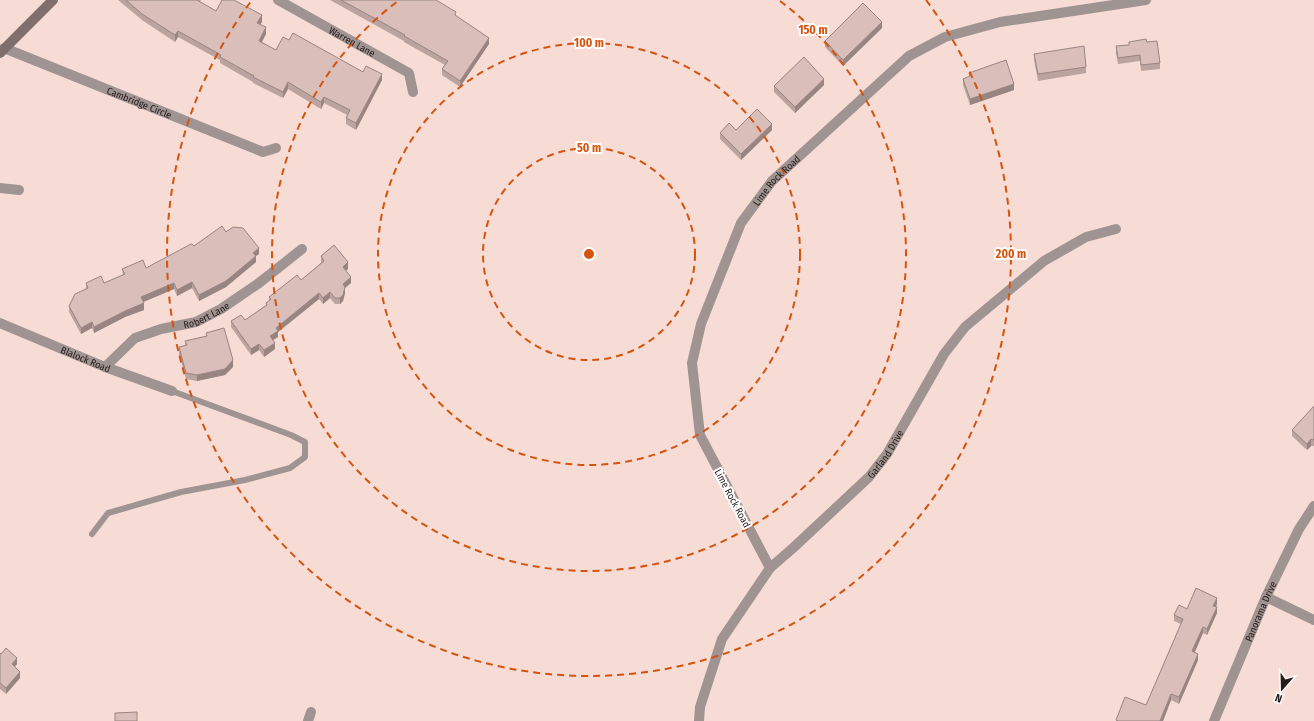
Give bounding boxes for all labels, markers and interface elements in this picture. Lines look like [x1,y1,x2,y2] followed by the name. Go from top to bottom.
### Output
[798,23,828,37] text: 150 m
[327,25,377,60] street label: Warren Lane
[574,36,604,50] text: 100 m
[105,85,173,122] street label: Cambridge Circle
[577,141,601,155] text: 50 m
[751,153,803,208] street label: Lime Rock Road
[582,247,596,261] centre of rings
[995,247,1026,261] text: 200 m
[183,300,232,331] street label: Robert Lane
[59,344,112,375] street label: Blalock Road
[865,428,906,481] street label: Garland Drive
[712,467,753,530] street label: Lime Rock Road
[1243,580,1280,644] street label: Panorama Drive
[1262,669,1302,709] north arrow
[1273,691,1284,705] text: N

